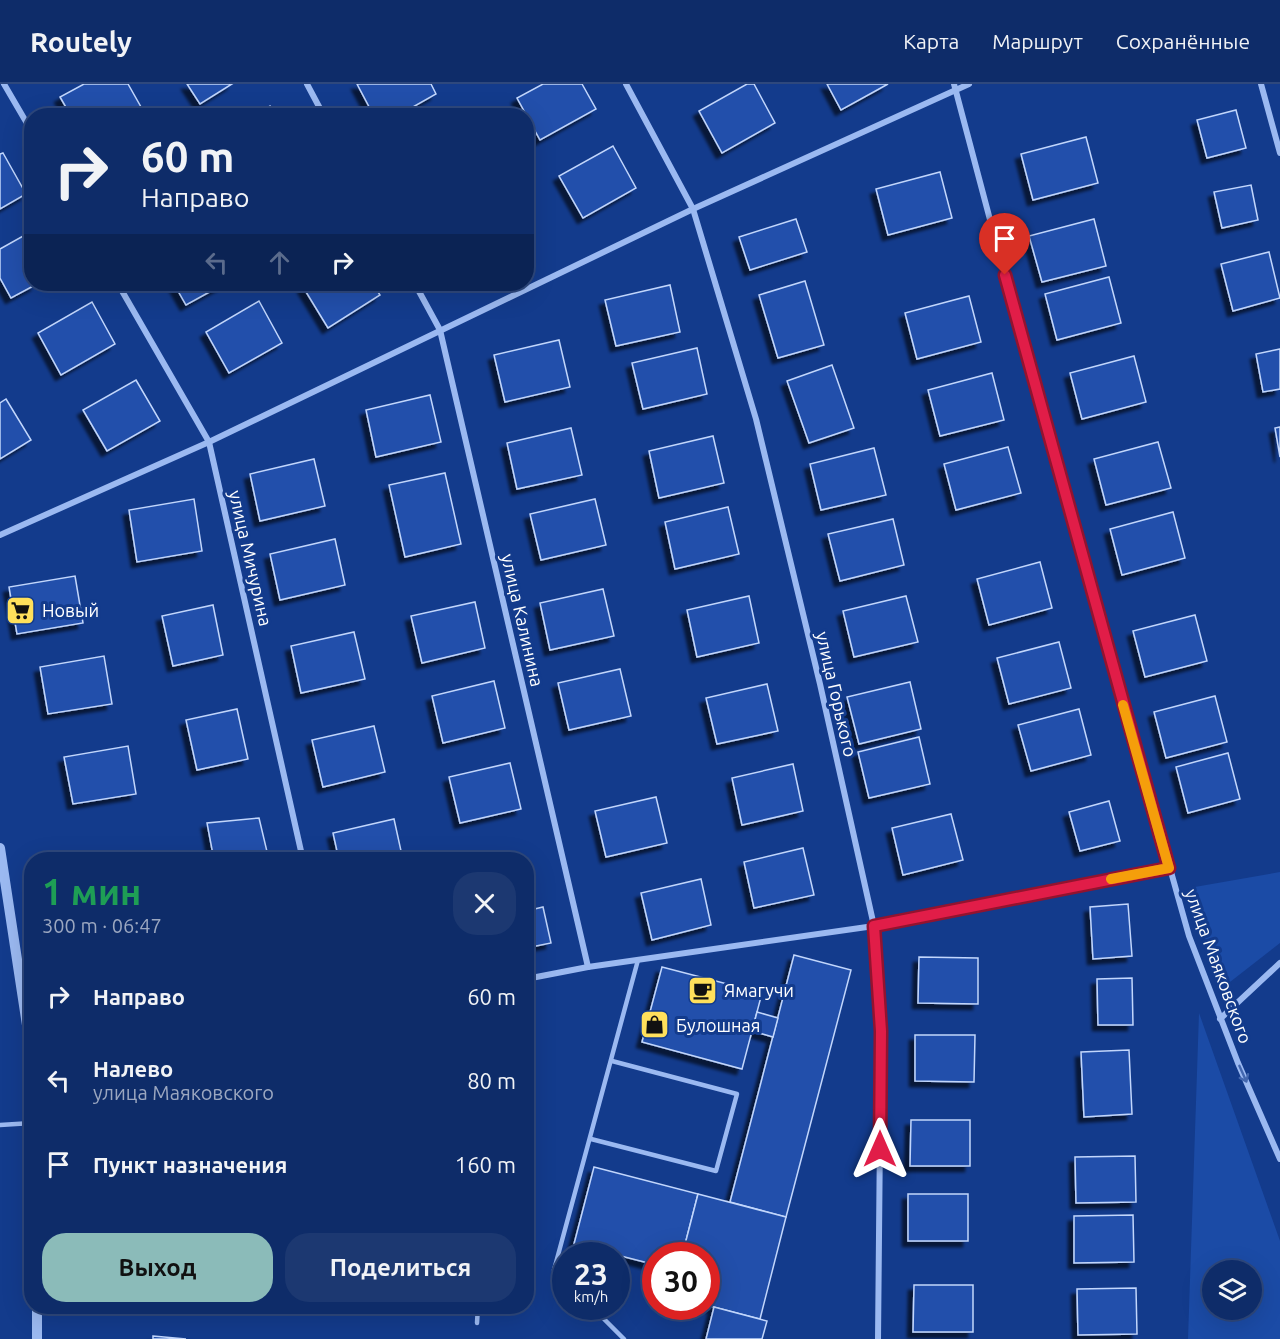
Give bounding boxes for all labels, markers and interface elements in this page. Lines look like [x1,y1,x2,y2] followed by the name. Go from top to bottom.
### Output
[30,26,132,57] text: Routely
[903,29,959,53] text: Карта
[992,29,1083,53] text: Маршрут
[1116,29,1250,53] text: Сохранённые
[42,132,120,210] icon: right
[141,133,235,180] text: 60 m
[141,182,250,212] text: Направо
[979,213,1030,275] pin
[988,222,1021,255] icon: arrive
[200,246,233,279] icon: left
[263,246,296,279] icon: ahead
[326,246,359,279] icon: right
[226,488,276,628] street label: улица Мичурина
[498,552,548,688] street label: улица Калинина
[5,594,37,626] supermarket icon: Новый
[42,600,99,620] place label: Новый
[813,629,861,759] street label: улица Горького
[42,871,141,912] text: 1 мин
[453,872,516,935] button: close
[1182,886,1256,1046] street label: улица Маяковского
[42,914,162,937] text: 300 m · 06:47
[687,974,719,1006] cafe icon: Ямагучи
[42,980,75,1013] icon: right
[724,980,794,1000] place label: Ямагучи
[93,984,185,1009] text: Направо
[467,984,516,1009] text: 60 m
[639,1009,671,1041] shop icon: Булошная
[676,1015,761,1035] place label: Булошная
[93,1056,173,1081] text: Налево
[42,1064,75,1097] icon: left
[1237,1064,1249,1082] one-way arrow
[467,1068,516,1093] text: 80 m
[93,1081,274,1104] text: улица Маяковского
[848,1117,912,1181] position arrow
[42,1148,75,1181] icon: arrive
[93,1152,287,1177] text: Пункт назначения
[455,1152,516,1177] text: 160 m
[42,1233,273,1302] button: Выход
[285,1233,516,1302] button: Поделиться
[642,1242,720,1320] speed limit sign: 30
[574,1257,608,1291] text: 23
[1202,1260,1262,1320] map controls
[1202,1260,1262,1320] button: layers
[574,1288,608,1305] text: km/h

